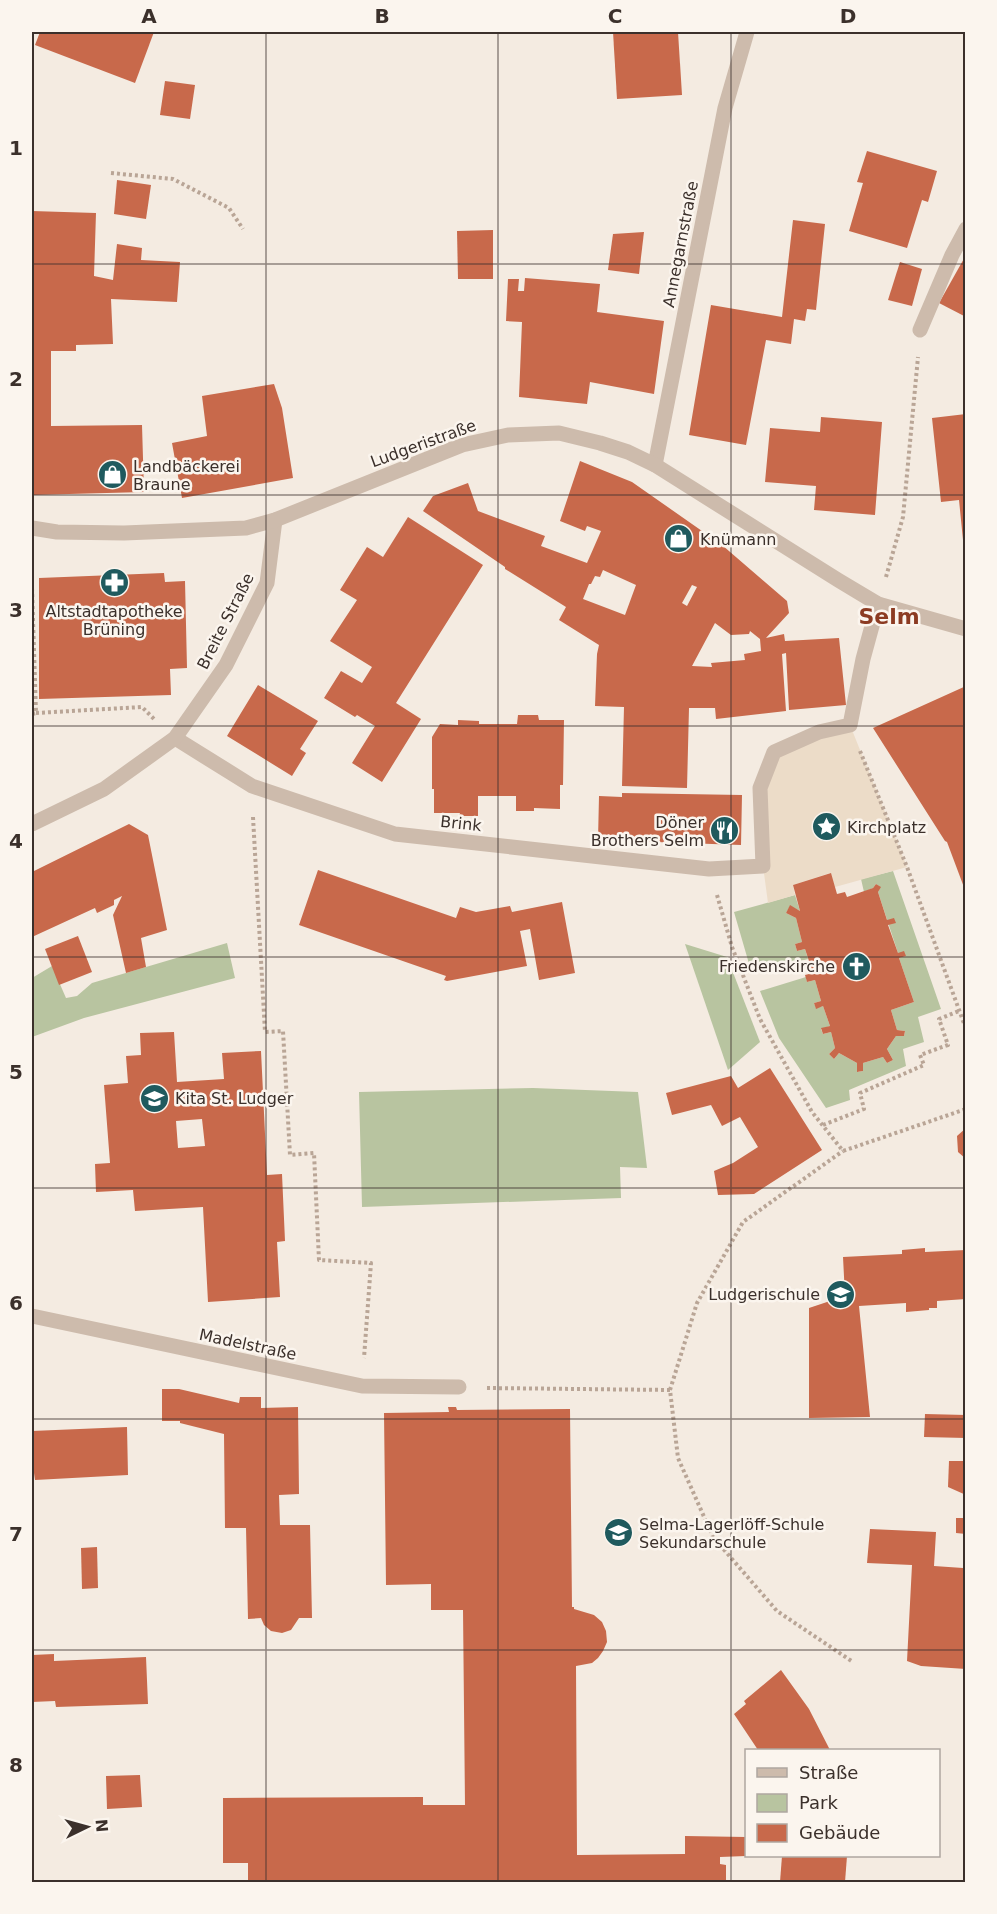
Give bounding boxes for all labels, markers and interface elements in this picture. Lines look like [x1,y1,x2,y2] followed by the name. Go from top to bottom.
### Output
[141,4,157,28] text: A
[374,4,390,28] text: B
[608,4,622,28] text: C
[840,4,856,28] text: D
[9,136,23,160] text: 1
[659,179,702,309] street label: Annegarnstraße
[9,367,23,391] text: 2
[368,416,479,471] street label: Ludgeristraße
[133,457,240,494] place label: Landbäckerei Braune
[96,459,128,491] shop icon: Landbäckerei Braune
[663,523,695,555] shop icon: Knümann
[700,530,776,549] place label: Knümann
[98,567,130,599] pharmacy icon: Altstadtapotheke Brüning
[193,570,258,673] street label: Breite Straße
[9,598,23,622] text: 3
[45,602,183,639] place label: Altstadtapotheke Brüning
[858,604,920,629] district label: Selm
[810,811,842,843] place icon: Kirchplatz
[439,812,483,835] street label: Brink
[591,813,704,850] place label: Döner Brothers Selm
[709,815,741,847] restaurant icon: Döner Brothers Selm
[847,818,926,837] place label: Kirchplatz
[9,829,23,853] text: 4
[840,950,872,982] church icon: Friedenskirche
[719,957,835,976] place label: Friedenskirche
[9,1060,23,1084] text: 5
[138,1082,170,1114] school or university icon: Kita St. Ludger
[175,1089,294,1108] place label: Kita St. Ludger
[825,1278,857,1310] school or university icon: Ludgerischule
[708,1285,820,1304] place label: Ludgerischule
[9,1291,23,1315] text: 6
[198,1325,298,1364] street label: Madelstraße
[639,1515,824,1552] place label: Selma-Lagerlöff-Schule Sekundarschule
[602,1517,634,1549] school or university icon: Selma-Lagerlöff-Schule Sekundarschule
[9,1522,23,1546] text: 7
[745,1749,940,1857] legend
[9,1753,23,1777] text: 8
[799,1762,858,1783] text: Straße
[799,1792,838,1813] text: Park
[57,1797,117,1857] north arrow
[91,1818,111,1833] text: N
[799,1822,880,1843] text: Gebäude

